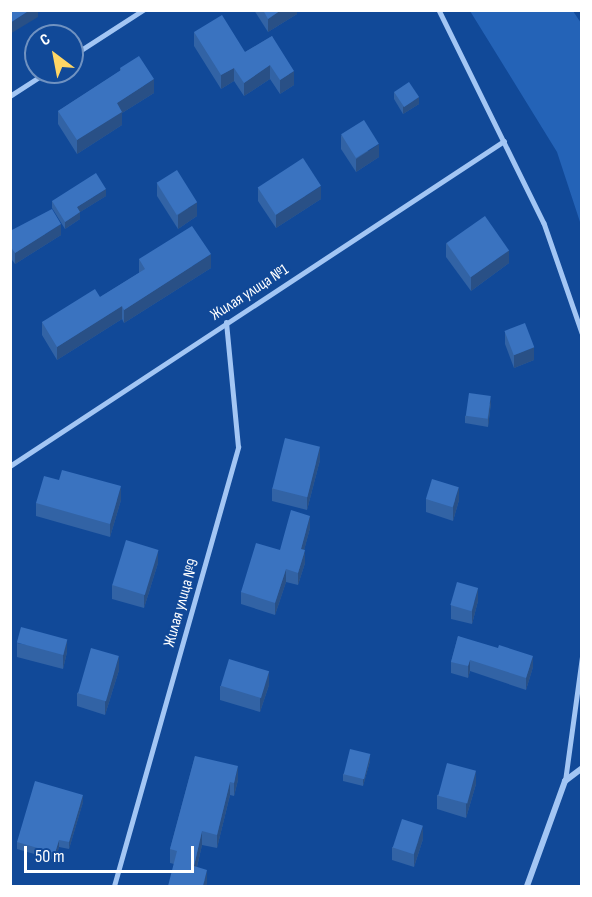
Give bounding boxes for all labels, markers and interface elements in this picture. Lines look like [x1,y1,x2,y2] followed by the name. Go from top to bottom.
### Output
[24,24,84,84] north arrow
[37,30,54,50] text: С
[207,261,293,325] street label: Жилая улица №1
[160,557,204,649] street label: Жилая улица №9
[27,834,196,872] scale bar
[35,846,65,867] text: 50 m

